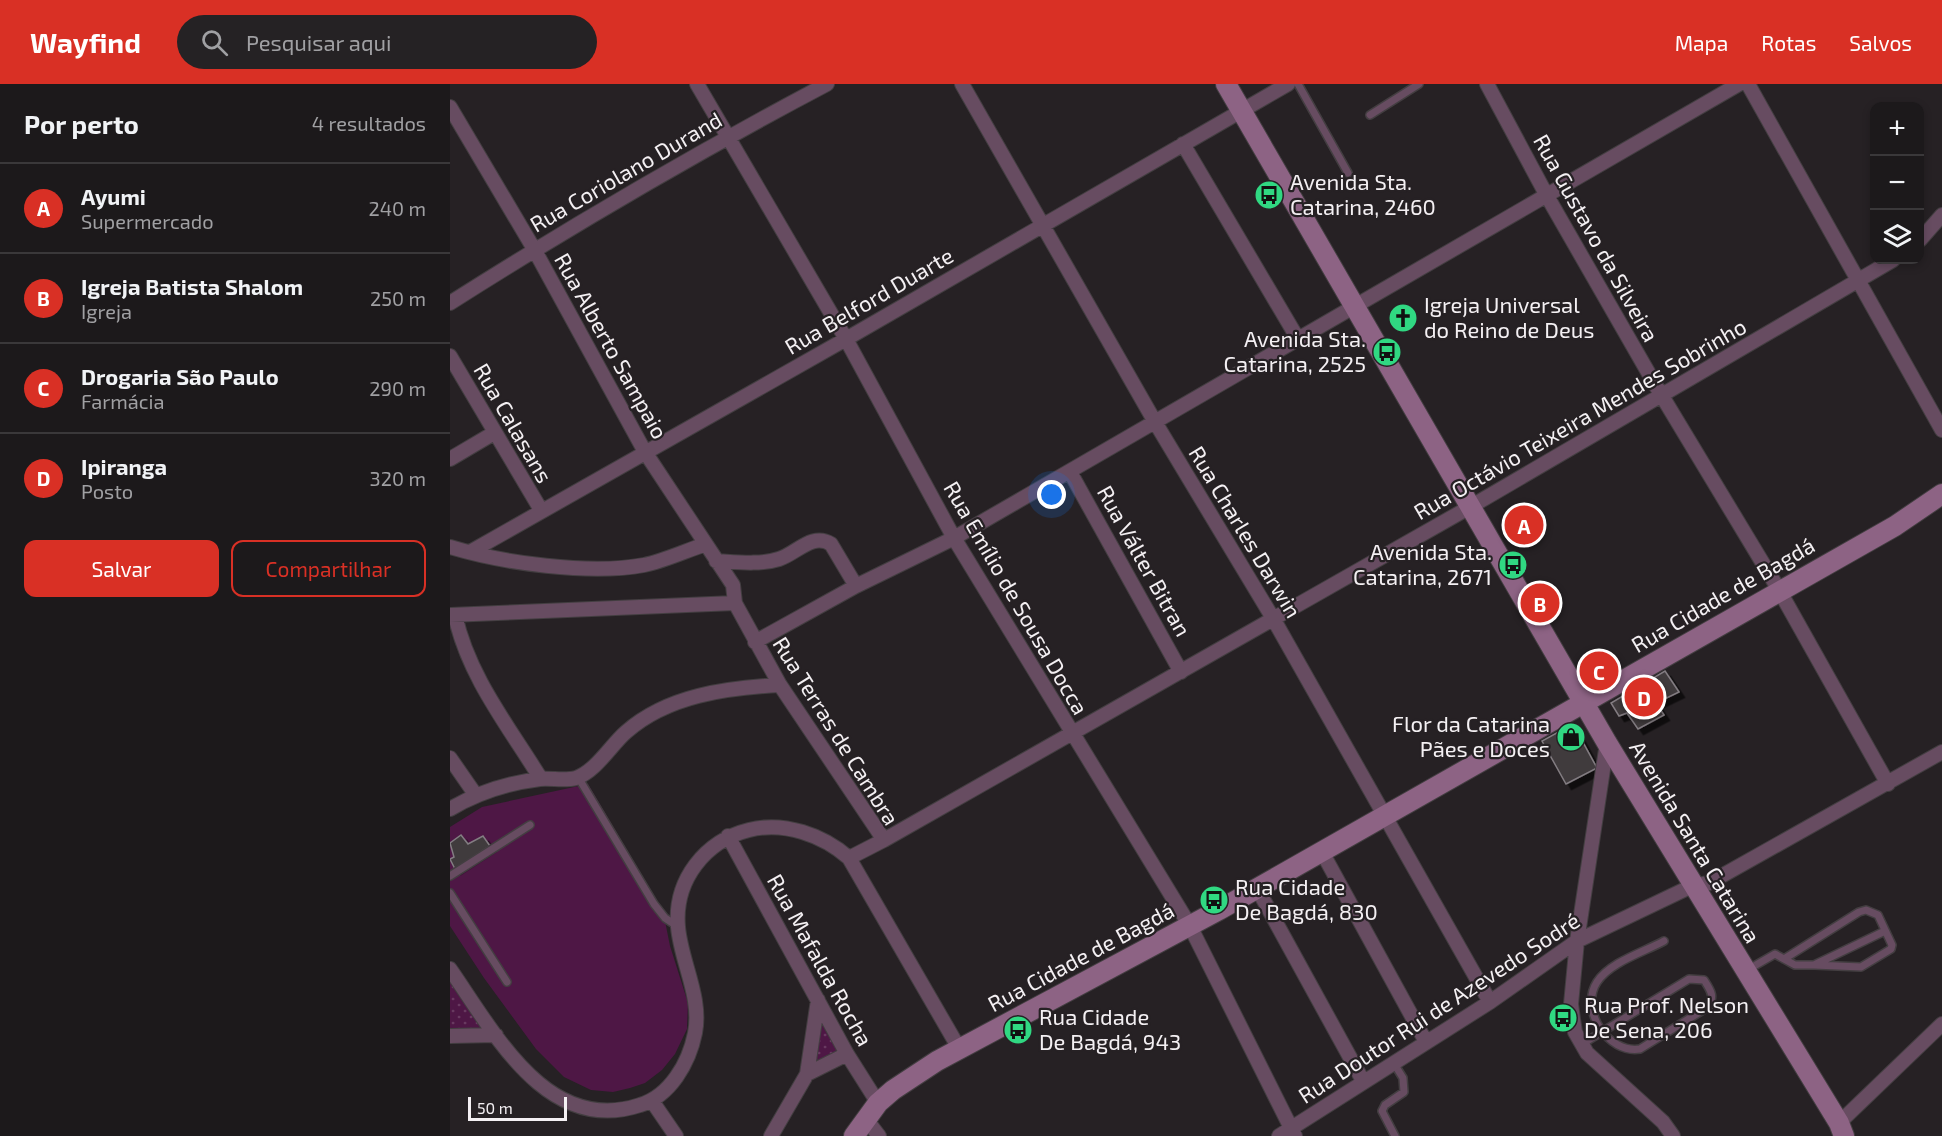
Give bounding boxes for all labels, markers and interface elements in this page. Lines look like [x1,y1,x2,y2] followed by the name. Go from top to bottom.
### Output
[177,15,597,69] search box
[30,25,141,59] text: Wayfind
[198,26,231,59] icon: search
[246,29,391,55] text: Pesquisar aqui
[1675,30,1728,55] text: Mapa
[1761,30,1816,55] text: Rotas
[1849,30,1912,55] text: Salvos
[1870,102,1924,264] map controls
[1870,102,1924,156] button: +
[525,106,726,237] street label: Rua Coriolano Durand
[24,108,139,139] text: Por perto
[312,111,426,135] text: 4 resultados
[1529,129,1665,346] street label: Rua Gustavo da Silveira
[1870,156,1924,210] button: −
[1290,168,1436,219] place label: Avenida Sta. Catarina, 2460
[1253,179,1285,211] bus stop icon: Avenida Sta. Catarina, 2460
[81,183,146,209] text: Ayumi
[37,196,50,220] text: A
[368,196,426,220] text: 240 m
[81,209,214,233] text: Supermercado
[1870,210,1924,264] button: layers
[780,241,957,359] street label: Rua Belford Duarte
[550,248,674,443] street label: Rua Alberto Sampaio
[81,273,303,299] text: Igreja Batista Shalom
[37,286,50,310] text: B
[370,286,426,310] text: 250 m
[1424,291,1594,342] place label: Igreja Universal do Reino de Deus
[81,299,132,323] text: Igreja
[1387,302,1419,334] church icon: Igreja Universal do Reino de Deus
[1409,312,1750,524] street label: Rua Octávio Teixeira Mendes Sobrinho
[1224,325,1366,376] place label: Avenida Sta. Catarina, 2525
[1371,336,1403,368] bus stop icon: Avenida Sta. Catarina, 2525
[469,358,559,487] street label: Rua Calasans
[81,363,279,389] text: Drogaria São Paulo
[38,376,49,400] text: C
[369,376,426,400] text: 290 m
[81,389,165,413] text: Farmácia
[1184,441,1307,622] street label: Rua Charles Darwin
[81,453,167,479] text: Ipiranga
[37,466,50,490] text: D
[370,466,426,490] text: 320 m
[939,476,1094,719] street label: Rua Emílio de Sousa Docca
[81,479,133,503] text: Posto
[1037,480,1066,509] your location
[1093,481,1197,640] street label: Rua Válter Bitran
[1504,502,1544,548] pin: A
[1626,531,1819,657] street label: Rua Cidade de Bagdá
[1353,538,1492,589] place label: Avenida Sta. Catarina, 2671
[24,540,219,597] button: Salvar
[231,540,426,597] button: Compartilhar
[1497,549,1529,581] bus stop icon: Avenida Sta. Catarina, 2671
[1520,580,1560,626] pin: B
[768,631,905,829] street label: Rua Terras de Cambra
[1580,648,1618,694] pin: C
[1624,674,1664,720] pin: D
[1392,710,1550,761] place label: Flor da Catarina Pães e Doces
[1555,721,1587,753] shop icon: Flor da Catarina Pães e Doces
[1625,736,1767,947] street label: Avenida Santa Catarina
[763,869,879,1050] street label: Rua Mafalda Rocha
[1235,873,1378,924] place label: Rua Cidade De Bagdá, 830
[1198,884,1230,916] bus stop icon: Rua Cidade De Bagdá, 830
[983,896,1178,1016] street label: Rua Cidade de Bagdá
[1293,906,1584,1108] street label: Rua Doutor Rui de Azevedo Sodré
[1584,991,1749,1042] place label: Rua Prof. Nelson De Sena, 206
[1547,1002,1579,1034] bus stop icon: Rua Prof. Nelson De Sena, 206
[1039,1003,1181,1054] place label: Rua Cidade De Bagdá, 943
[1002,1014,1034,1046] bus stop icon: Rua Cidade De Bagdá, 943
[468,1094,567,1122] scale bar
[477,1098,513,1117] text: 50 m

